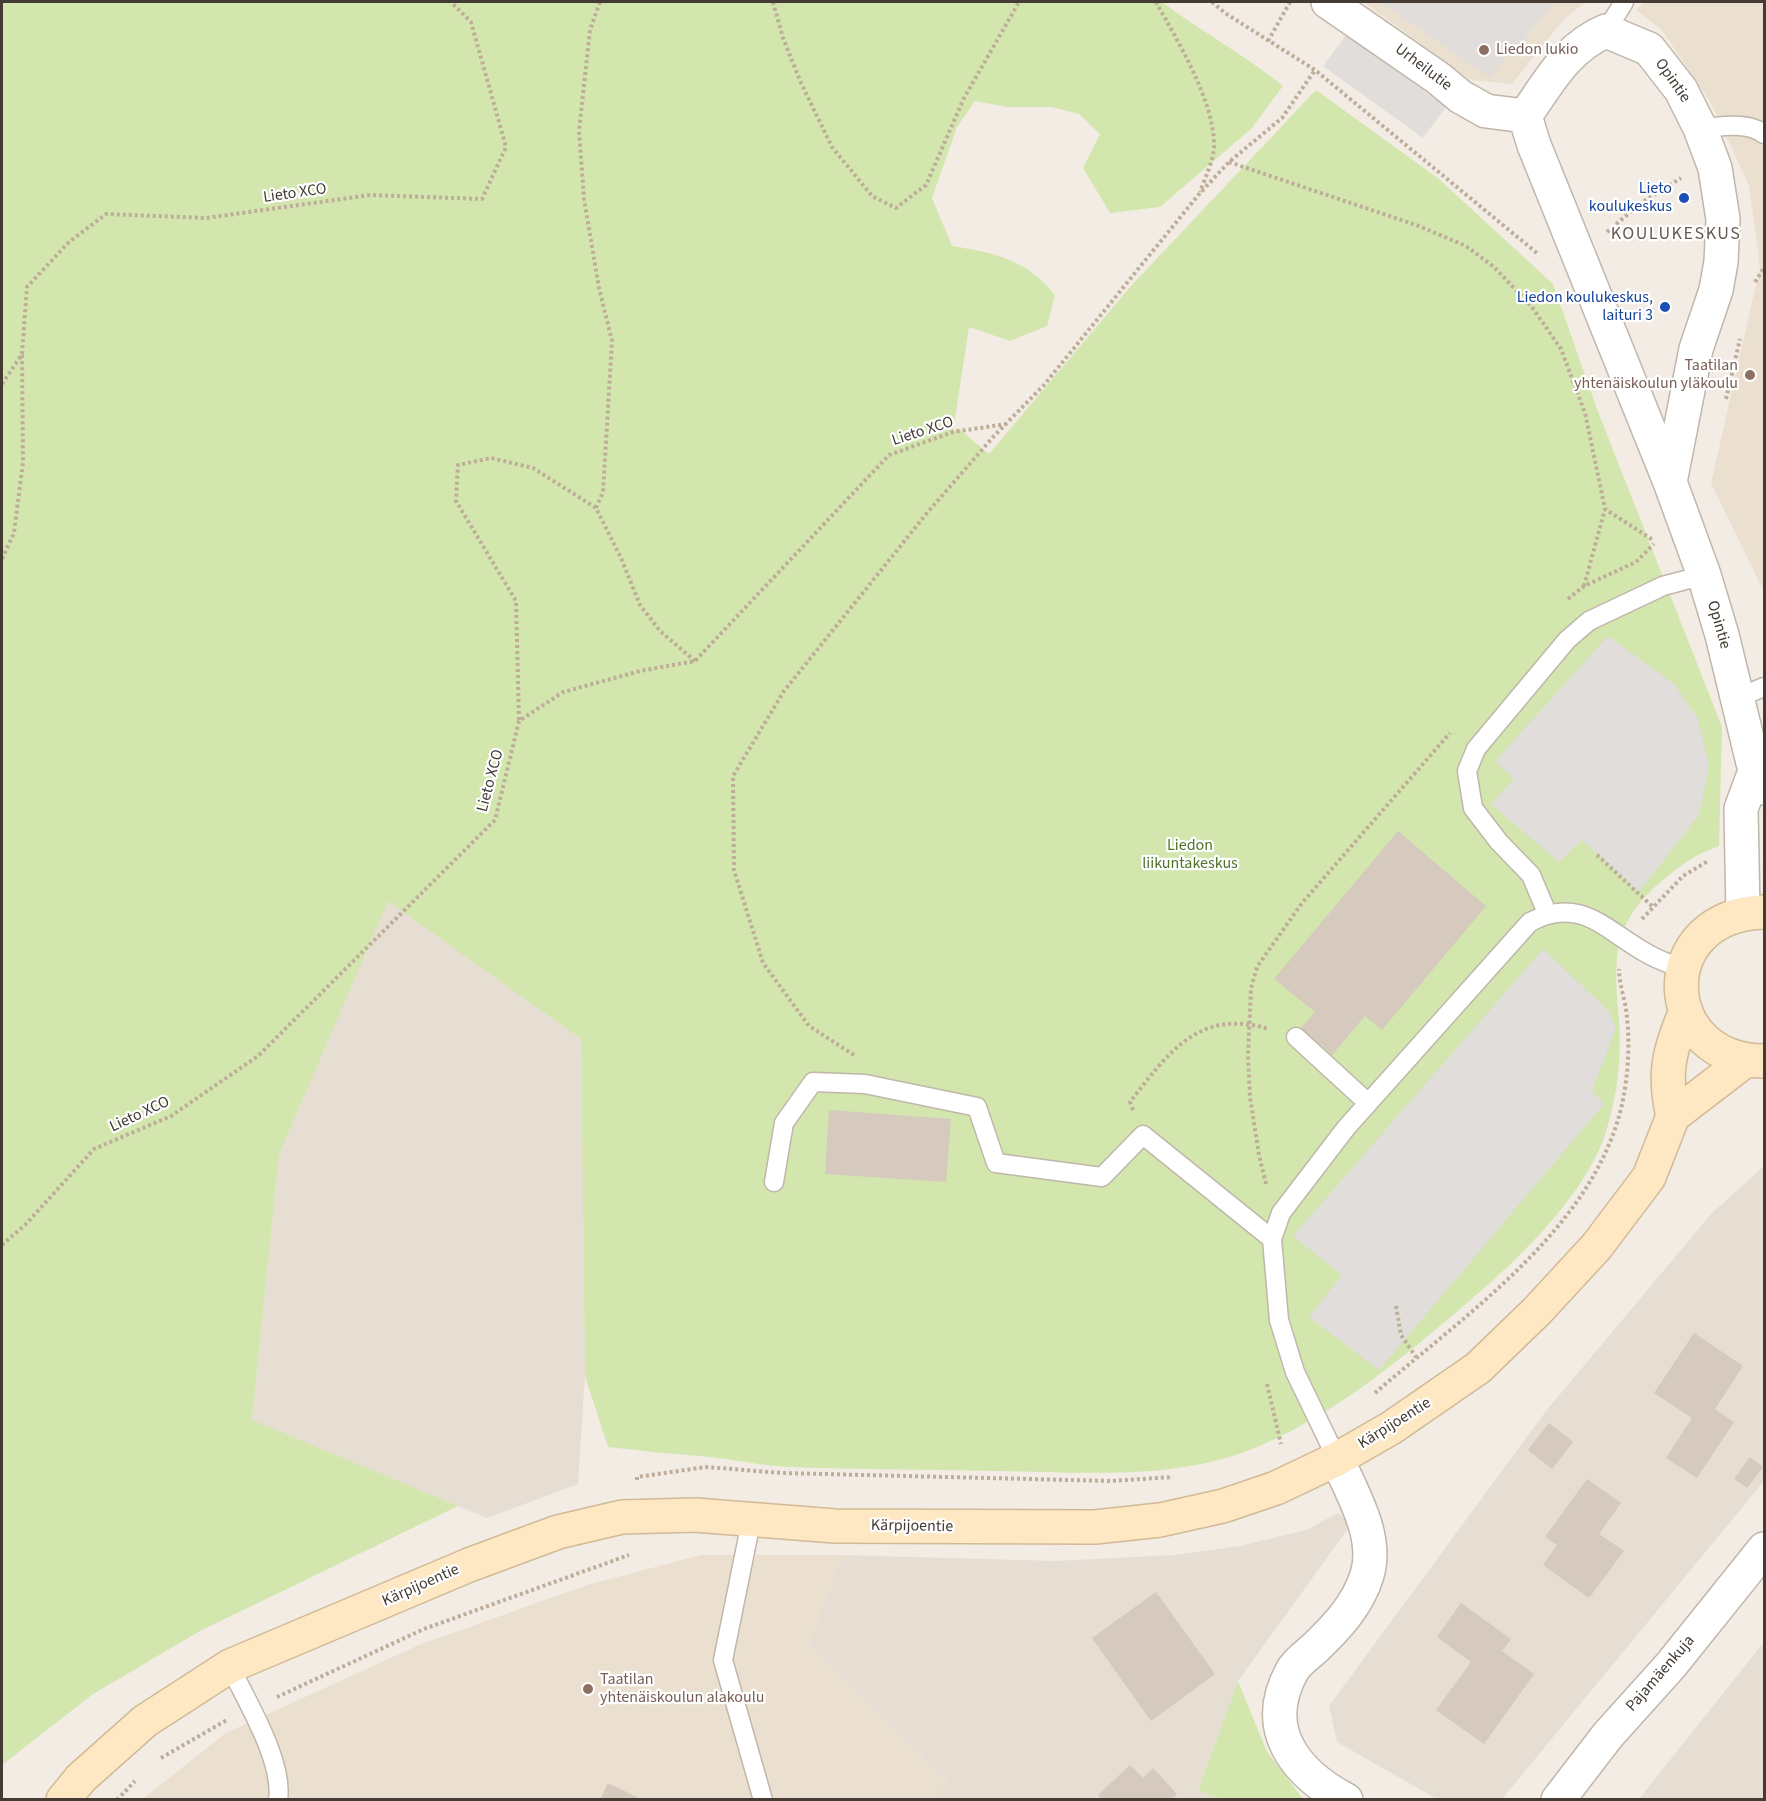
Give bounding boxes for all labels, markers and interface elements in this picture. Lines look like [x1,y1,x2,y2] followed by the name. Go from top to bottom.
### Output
[1391,40,1455,96] street label: Urheilutie
[1496,40,1578,60] place label: Liedon lukio
[1477,43,1491,57] marker: Liedon lukio
[1650,55,1694,107] street label: Opintie
[1589,179,1672,217] place label: Lieto koulukeskus
[262,180,328,208] street label: Lieto XCO
[1677,191,1691,205] marker: Lieto koulukeskus
[1611,224,1741,246] district label: KOULUKESKUS
[1517,288,1653,326] place label: Liedon koulukeskus, laituri 3
[1658,300,1672,314] marker: Liedon koulukeskus, laituri 3
[1574,356,1738,394] place label: Taatilan yhtenäiskoulun yläkoulu
[1743,368,1757,382] marker: Taatilan yhtenäiskoulun yläkoulu
[890,413,956,451] street label: Lieto XCO
[1702,599,1734,651] street label: Opintie
[473,748,509,814] street label: Lieto XCO
[1142,836,1238,874] park label: Liedon liikuntakeskus
[107,1093,173,1137] street label: Lieto XCO
[1355,1394,1435,1454] street label: Kärpijoentie
[871,1517,953,1537] street label: Kärpijoentie
[380,1560,462,1612] street label: Kärpijoentie
[1623,1632,1699,1716] street label: Pajamäenkuja
[600,1670,764,1708] place label: Taatilan yhtenäiskoulun alakoulu
[581,1682,595,1696] marker: Taatilan yhtenäiskoulun alakoulu

